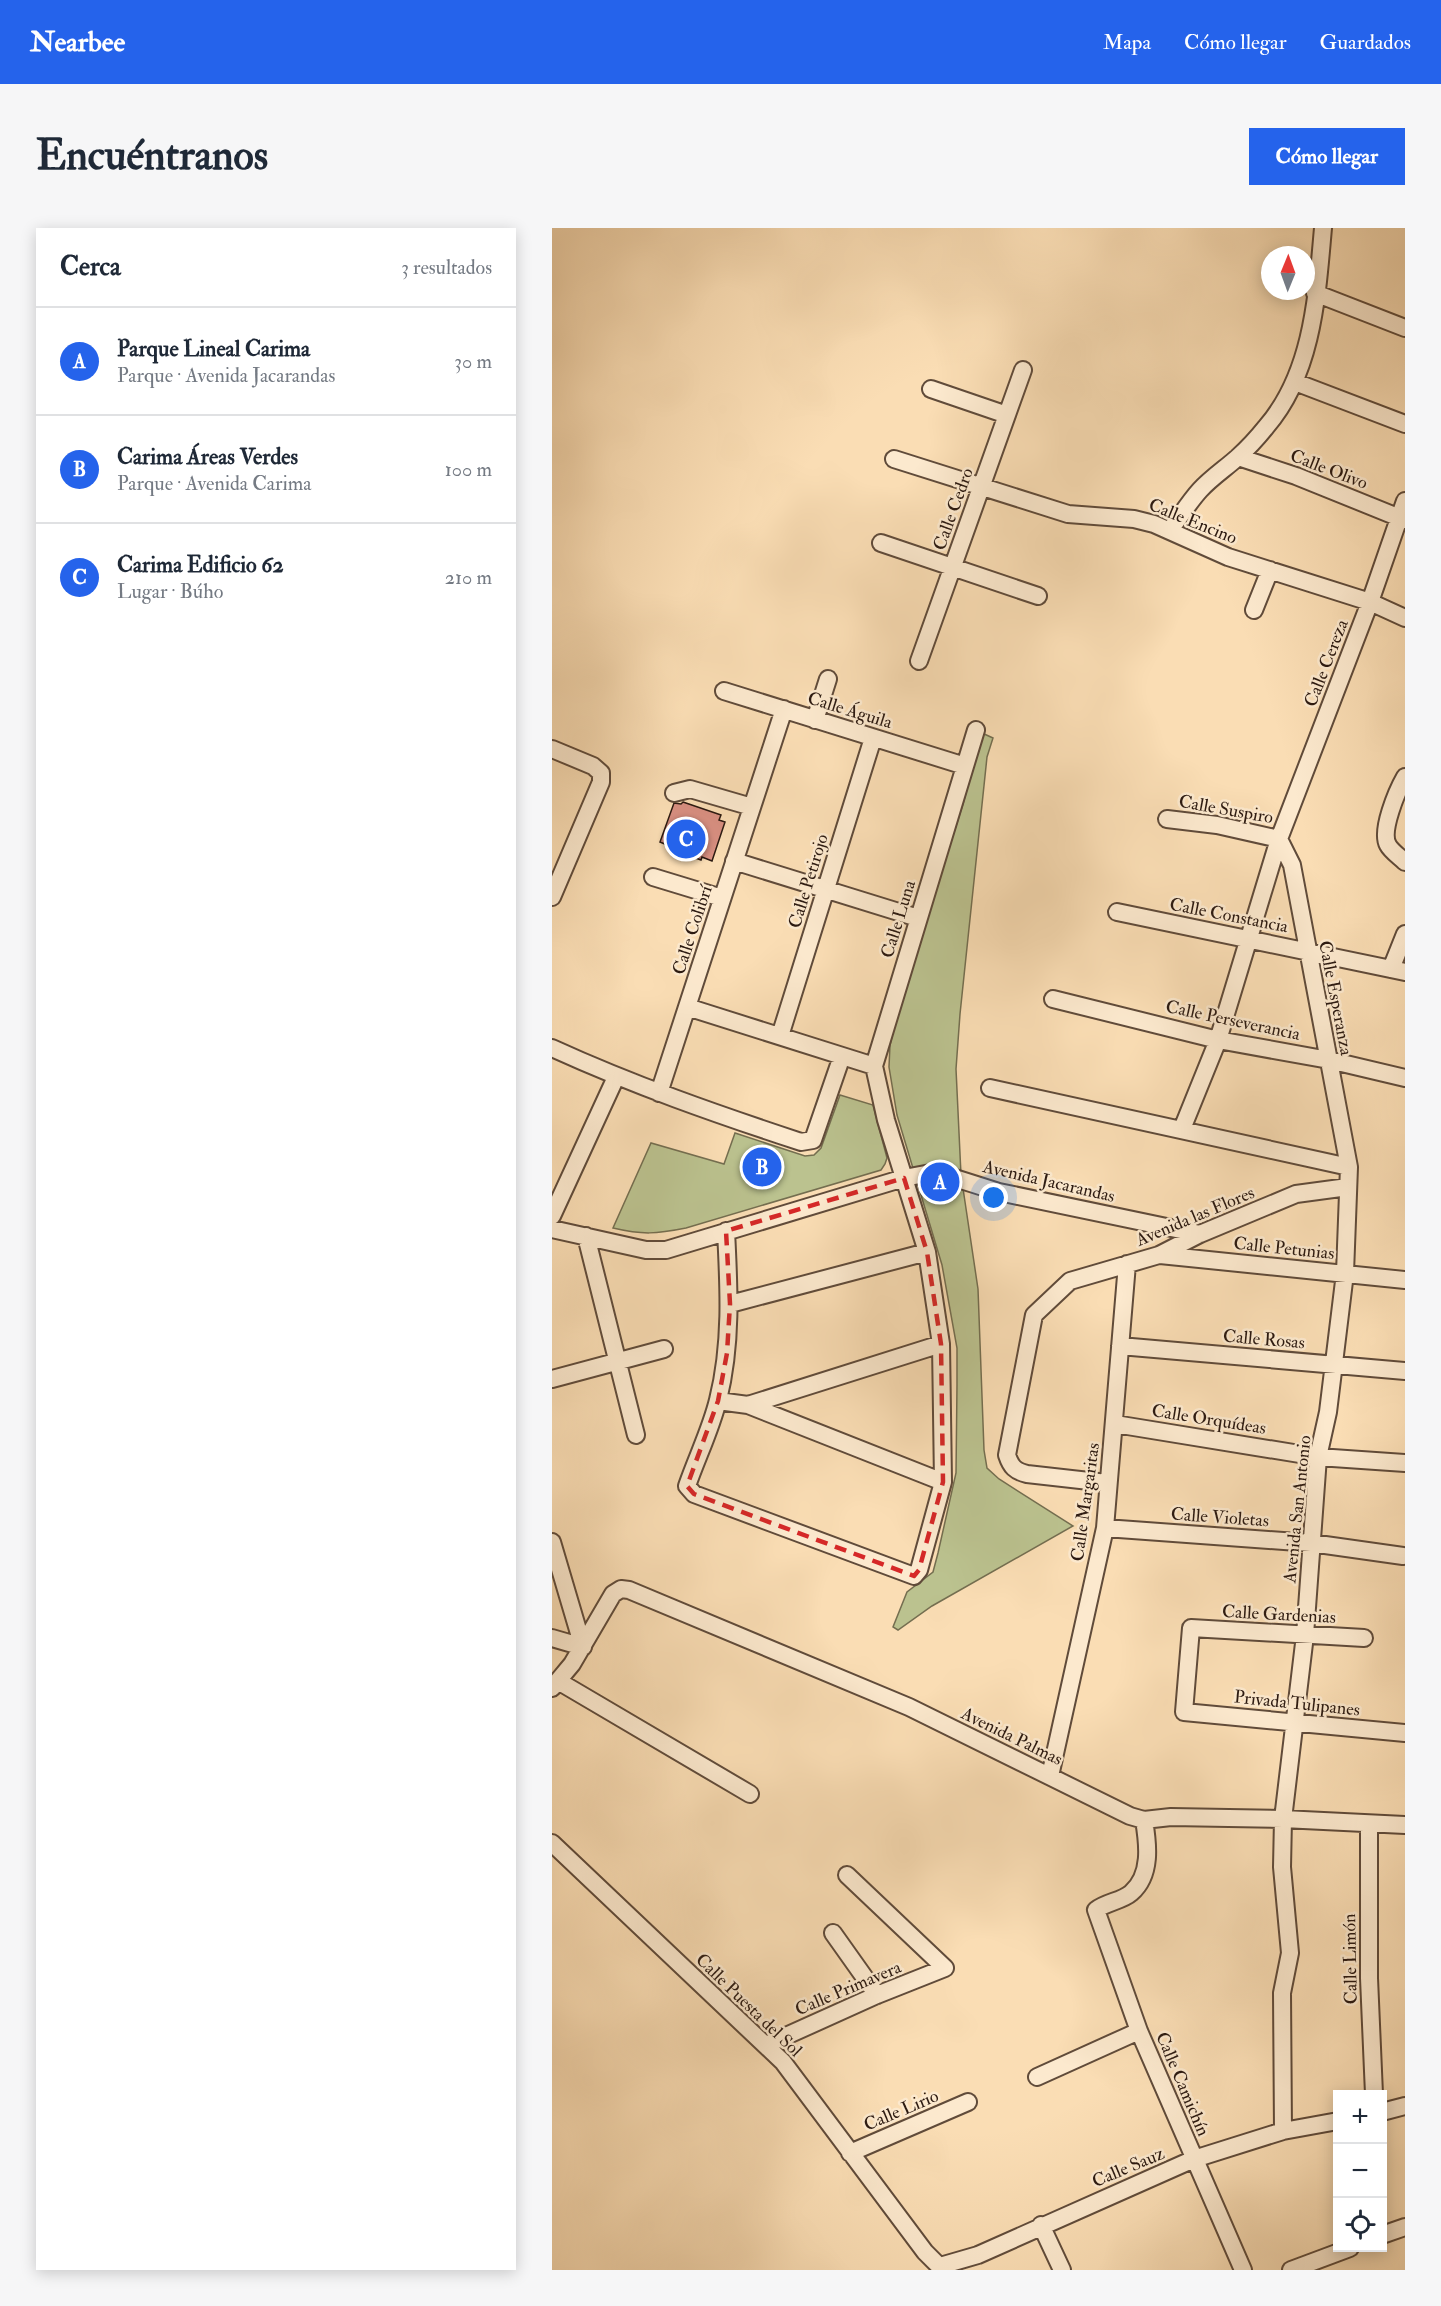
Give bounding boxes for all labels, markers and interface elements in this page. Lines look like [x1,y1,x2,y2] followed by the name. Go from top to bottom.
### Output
[30,25,125,60] text: Nearbee
[1103,29,1151,56] text: Mapa
[1184,29,1287,56] text: Cómo llegar
[1320,29,1411,56] text: Guardados
[1249,128,1405,185] button: Cómo llegar
[36,130,268,182] text: Encuéntranos
[1261,246,1315,300] north arrow
[60,251,121,283] text: Cerca
[401,255,492,280] text: 3 resultados
[117,335,310,363] text: Parque Lineal Carima
[73,349,86,374] text: A
[454,349,492,374] text: 30 m
[117,363,335,388] text: Parque · Avenida Jacarandas
[117,443,298,471] text: Carima Áreas Verdes
[1287,444,1371,495] street label: Calle Olivo
[73,457,86,482] text: B
[445,457,492,482] text: 100 m
[928,465,979,553] street label: Calle Cedro
[117,471,312,496] text: Parque · Avenida Carima
[1145,493,1241,550] street label: Calle Encino
[117,551,284,579] text: Carima Edificio 62
[72,565,87,590] text: C
[445,565,492,590] text: 210 m
[117,579,223,604] text: Lugar · Búho
[1299,616,1354,710] street label: Calle Cereza
[805,687,896,734] street label: Calle Águila
[1177,790,1275,829] street label: Calle Suspiro
[666,816,706,862] pin: C
[783,831,834,931] street label: Calle Petirojo
[876,877,921,961] street label: Calle Luna
[667,882,718,978] street label: Calle Colibrí
[1168,893,1291,938] street label: Calle Constancia
[1313,939,1358,1058] street label: Calle Esperanza
[1164,995,1303,1046] street label: Calle Perseverancia
[742,1144,782,1190] pin: B
[980,1155,1117,1208] street label: Avenida Jacarandas
[920,1160,960,1204] pin: A
[1131,1181,1258,1252] street label: Avenida las Flores
[979,1183,1008,1212] your location
[1232,1232,1336,1265] street label: Calle Petunias
[1222,1324,1306,1355] street label: Calle Rosas
[1150,1399,1268,1440] street label: Calle Orquídeas
[1278,1434,1317,1585] street label: Avenida San Antonio
[1066,1441,1105,1563] street label: Calle Margaritas
[1170,1503,1270,1532] street label: Calle Violetas
[1221,1600,1337,1629] street label: Calle Gardenias
[1233,1685,1361,1722] street label: Privada Tulipanes
[956,1702,1066,1771] street label: Avenida Palmas
[1338,1913,1363,2005] street label: Calle Limón
[690,1949,807,2062] street label: Calle Puesta del Sol
[792,1956,905,2021] street label: Calle Primavera
[1150,2029,1215,2140] street label: Calle Camichín
[860,2084,942,2136] street label: Calle Lirio
[1333,2090,1387,2252] map controls
[1333,2090,1387,2144] button: +
[1089,2142,1168,2193] street label: Calle Sauz
[1333,2144,1387,2198] button: −
[1333,2198,1387,2252] button: locate

